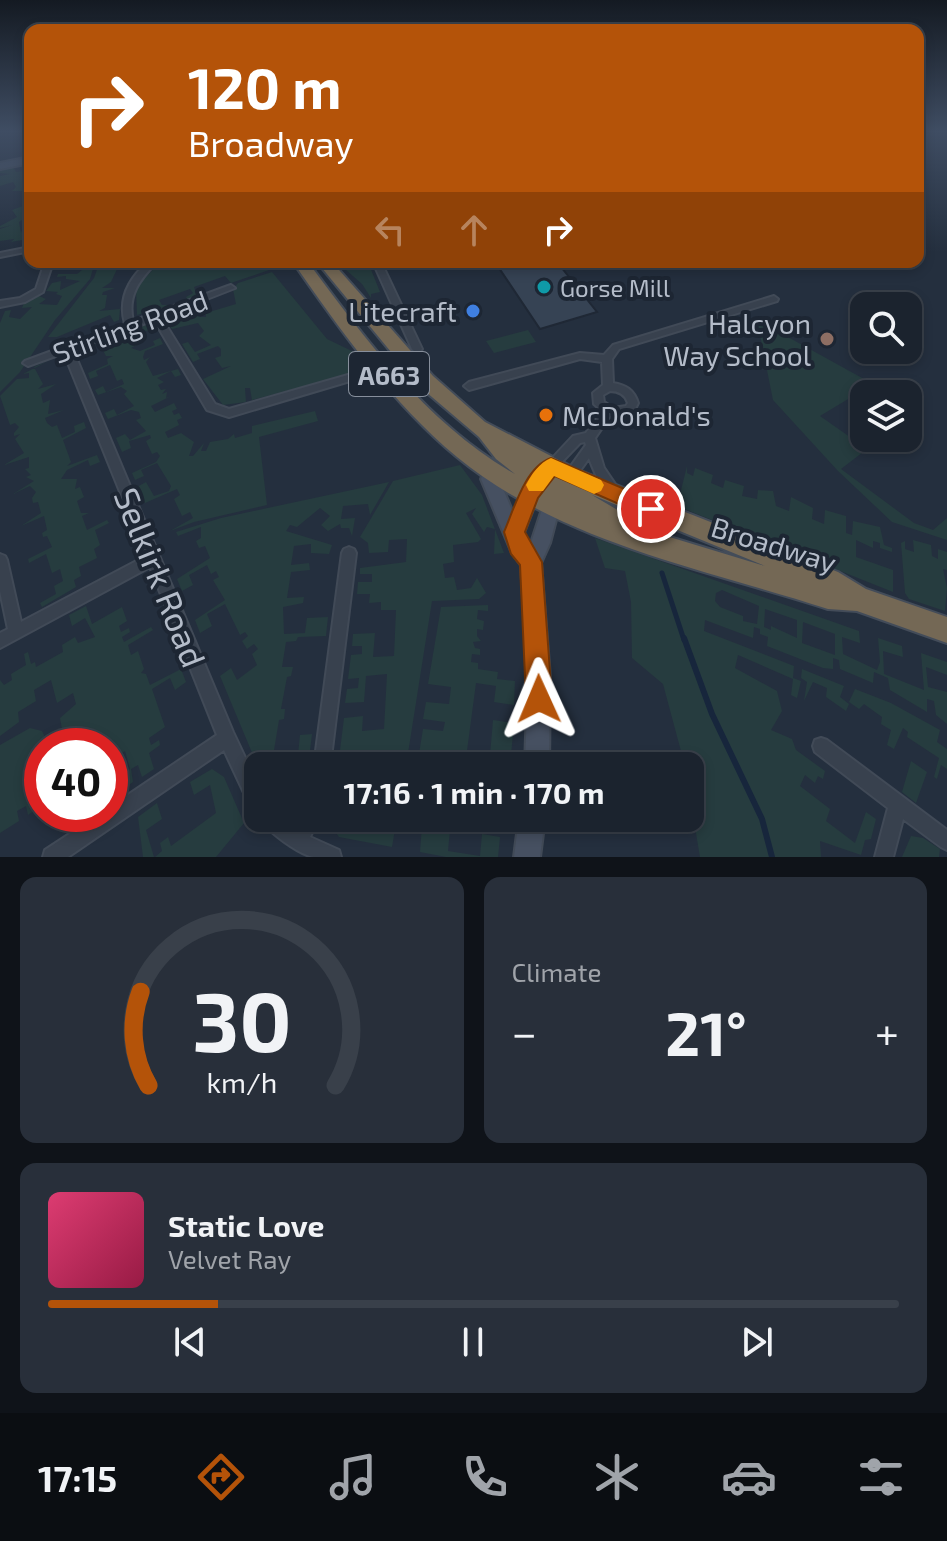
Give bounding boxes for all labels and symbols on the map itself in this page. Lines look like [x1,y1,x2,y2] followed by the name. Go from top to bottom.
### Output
[560,273,670,302] place label: Gorse Mill
[535,278,553,296] marker: Gorse Mill
[48,282,212,370] street label: Stirling Road
[348,294,457,328] place label: Litecraft
[464,302,482,320] marker: Litecraft
[663,306,812,372] place label: Halcyon Way School
[818,330,836,348] marker: Halcyon Way School
[349,352,429,396] road number: A663
[562,398,711,432] place label: McDonald's
[537,406,555,424] marker: McDonald's
[617,475,685,543] pin
[106,481,216,673] street label: Selkirk Road
[707,509,841,579] street label: Broadway
[497,657,581,741] position arrow
[24,728,128,832] speed limit sign: 40

